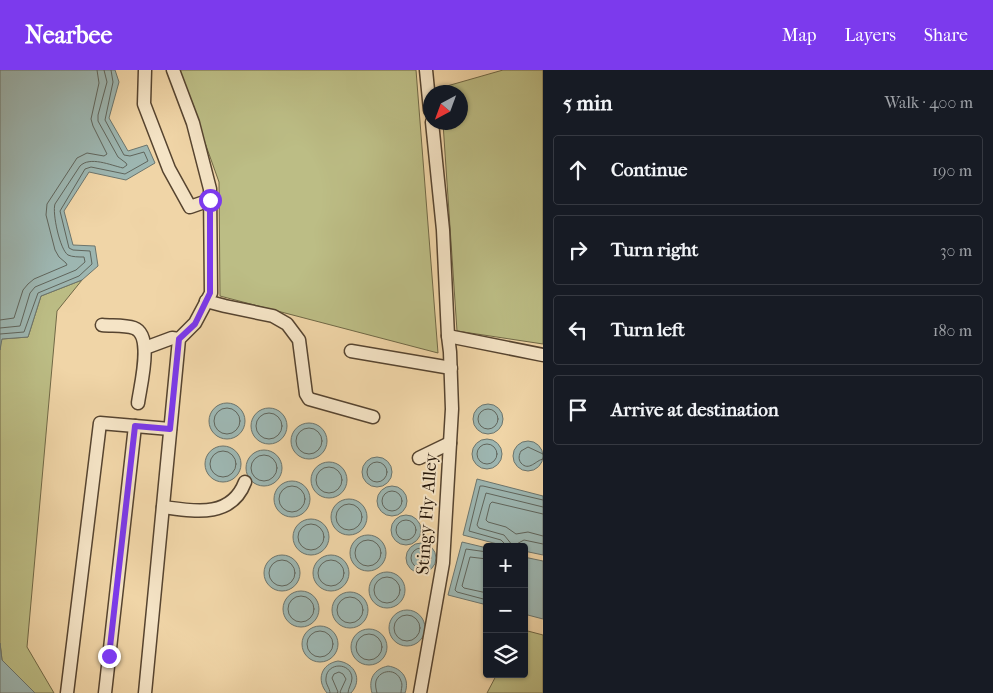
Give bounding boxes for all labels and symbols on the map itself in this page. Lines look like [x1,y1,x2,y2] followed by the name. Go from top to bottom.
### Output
[423,85,468,130] north arrow
[199,189,222,212] route start
[412,451,442,576] street label: Stingy Fly Alley
[98,645,121,668] route end

